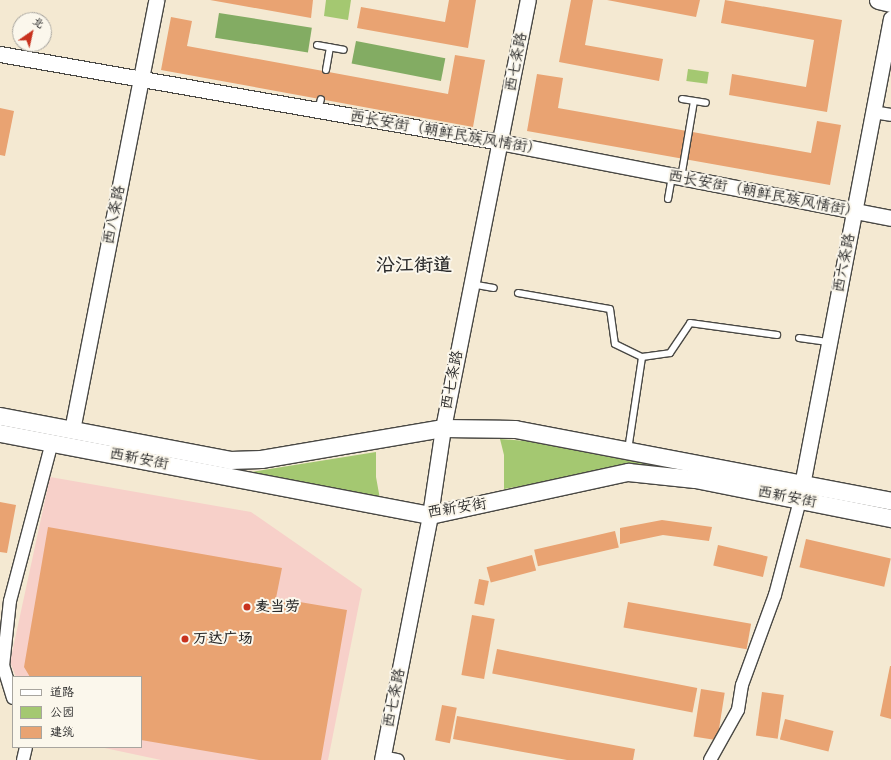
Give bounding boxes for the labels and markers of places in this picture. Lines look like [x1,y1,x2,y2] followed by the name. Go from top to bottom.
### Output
[255,598,300,616] place label: 麦当劳
[242,602,252,612] marker: 麦当劳
[193,630,253,648] place label: 万达广场
[180,634,190,644] marker: 万达广场

